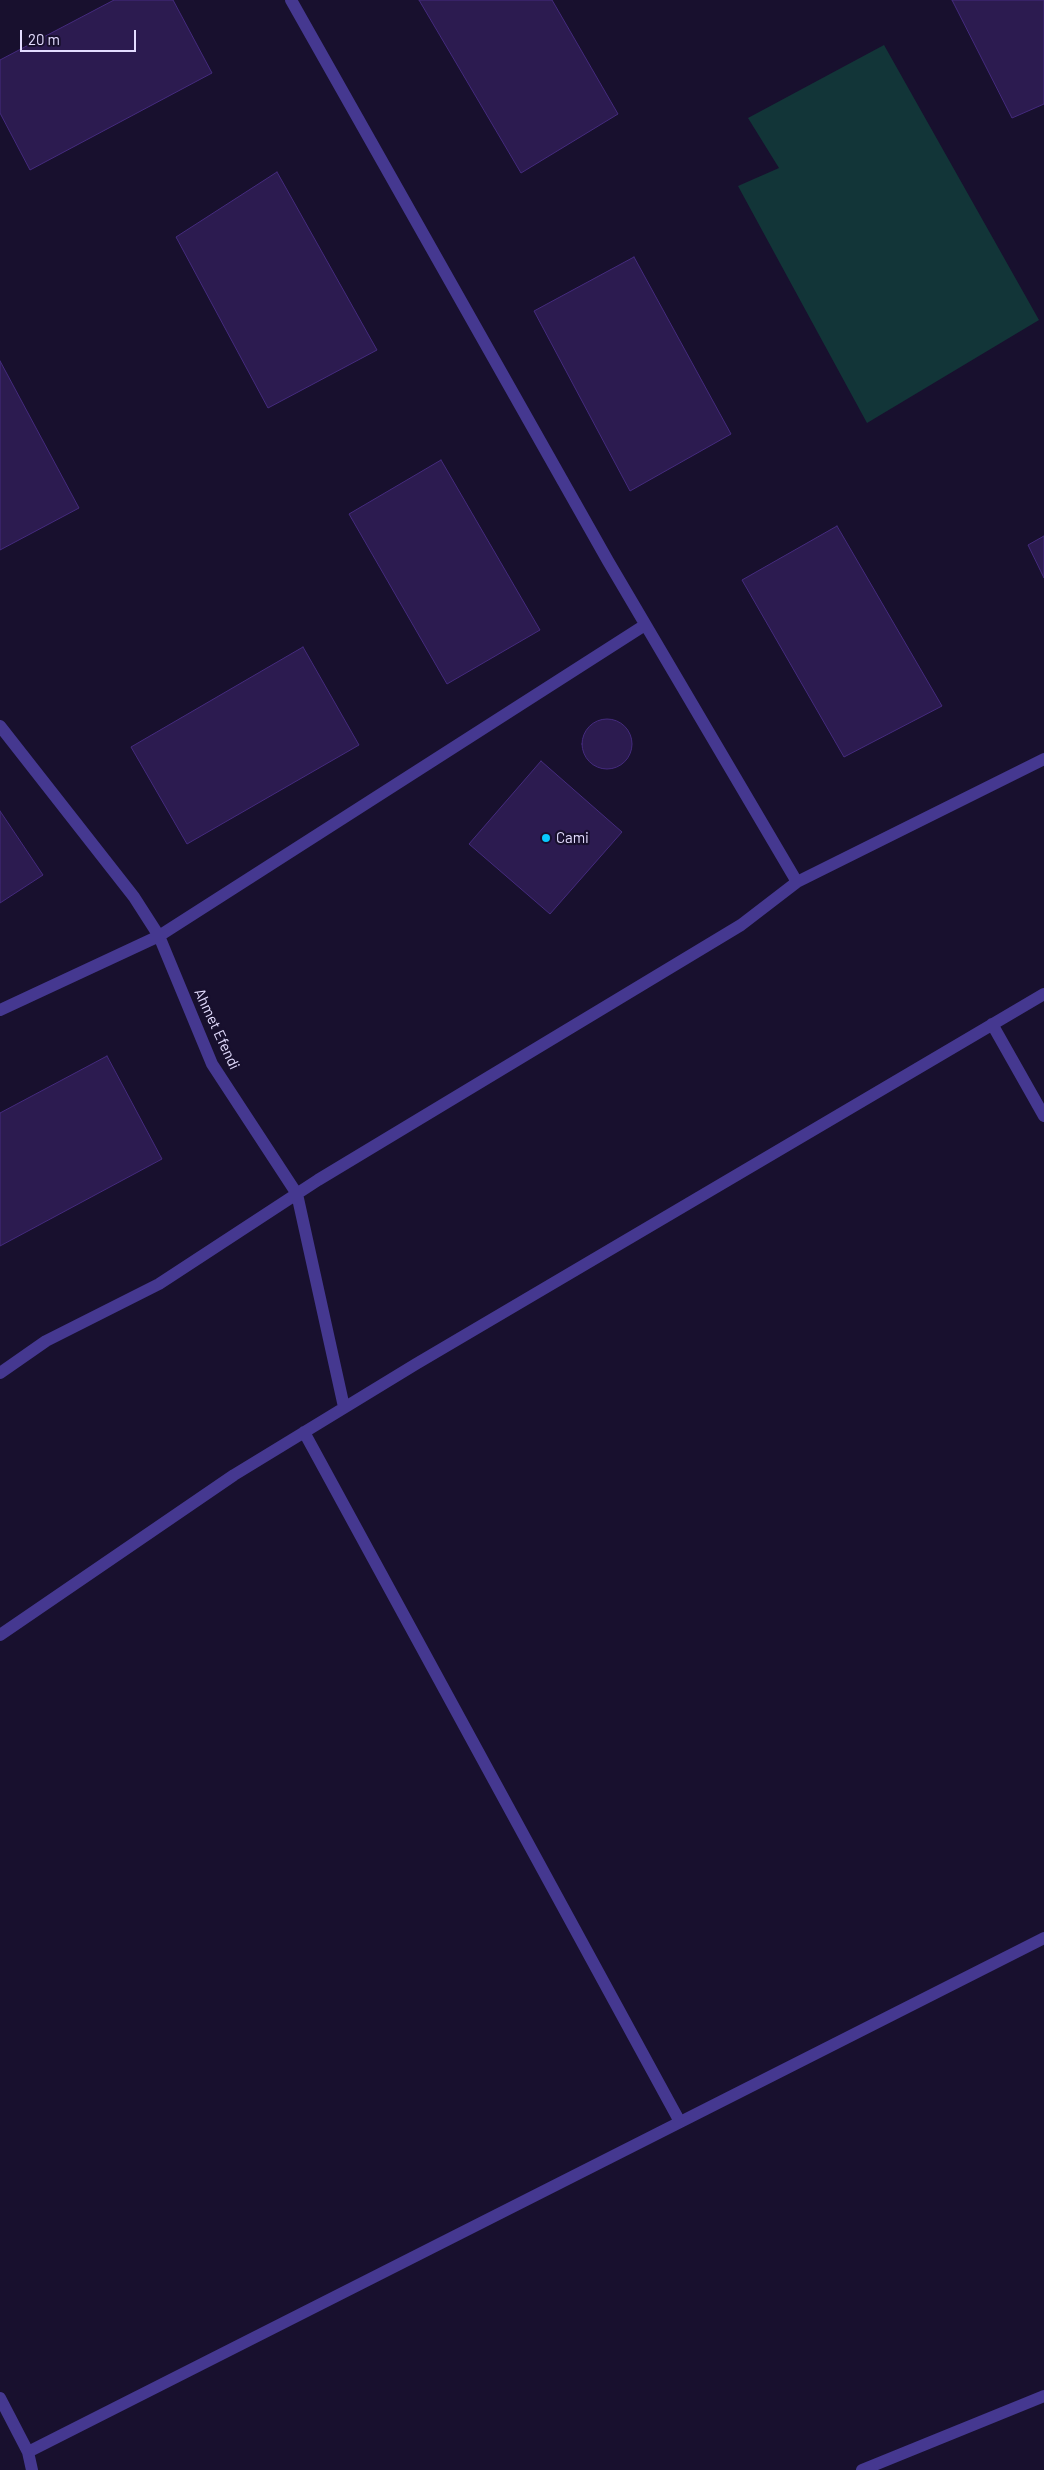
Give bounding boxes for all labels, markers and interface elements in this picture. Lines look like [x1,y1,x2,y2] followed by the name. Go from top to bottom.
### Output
[22,20,139,52] scale bar
[28,30,60,48] text: 20 m
[556,829,589,847] place label: Cami
[540,832,552,844] marker: Cami
[190,986,244,1072] street label: Ahmet Efendi

